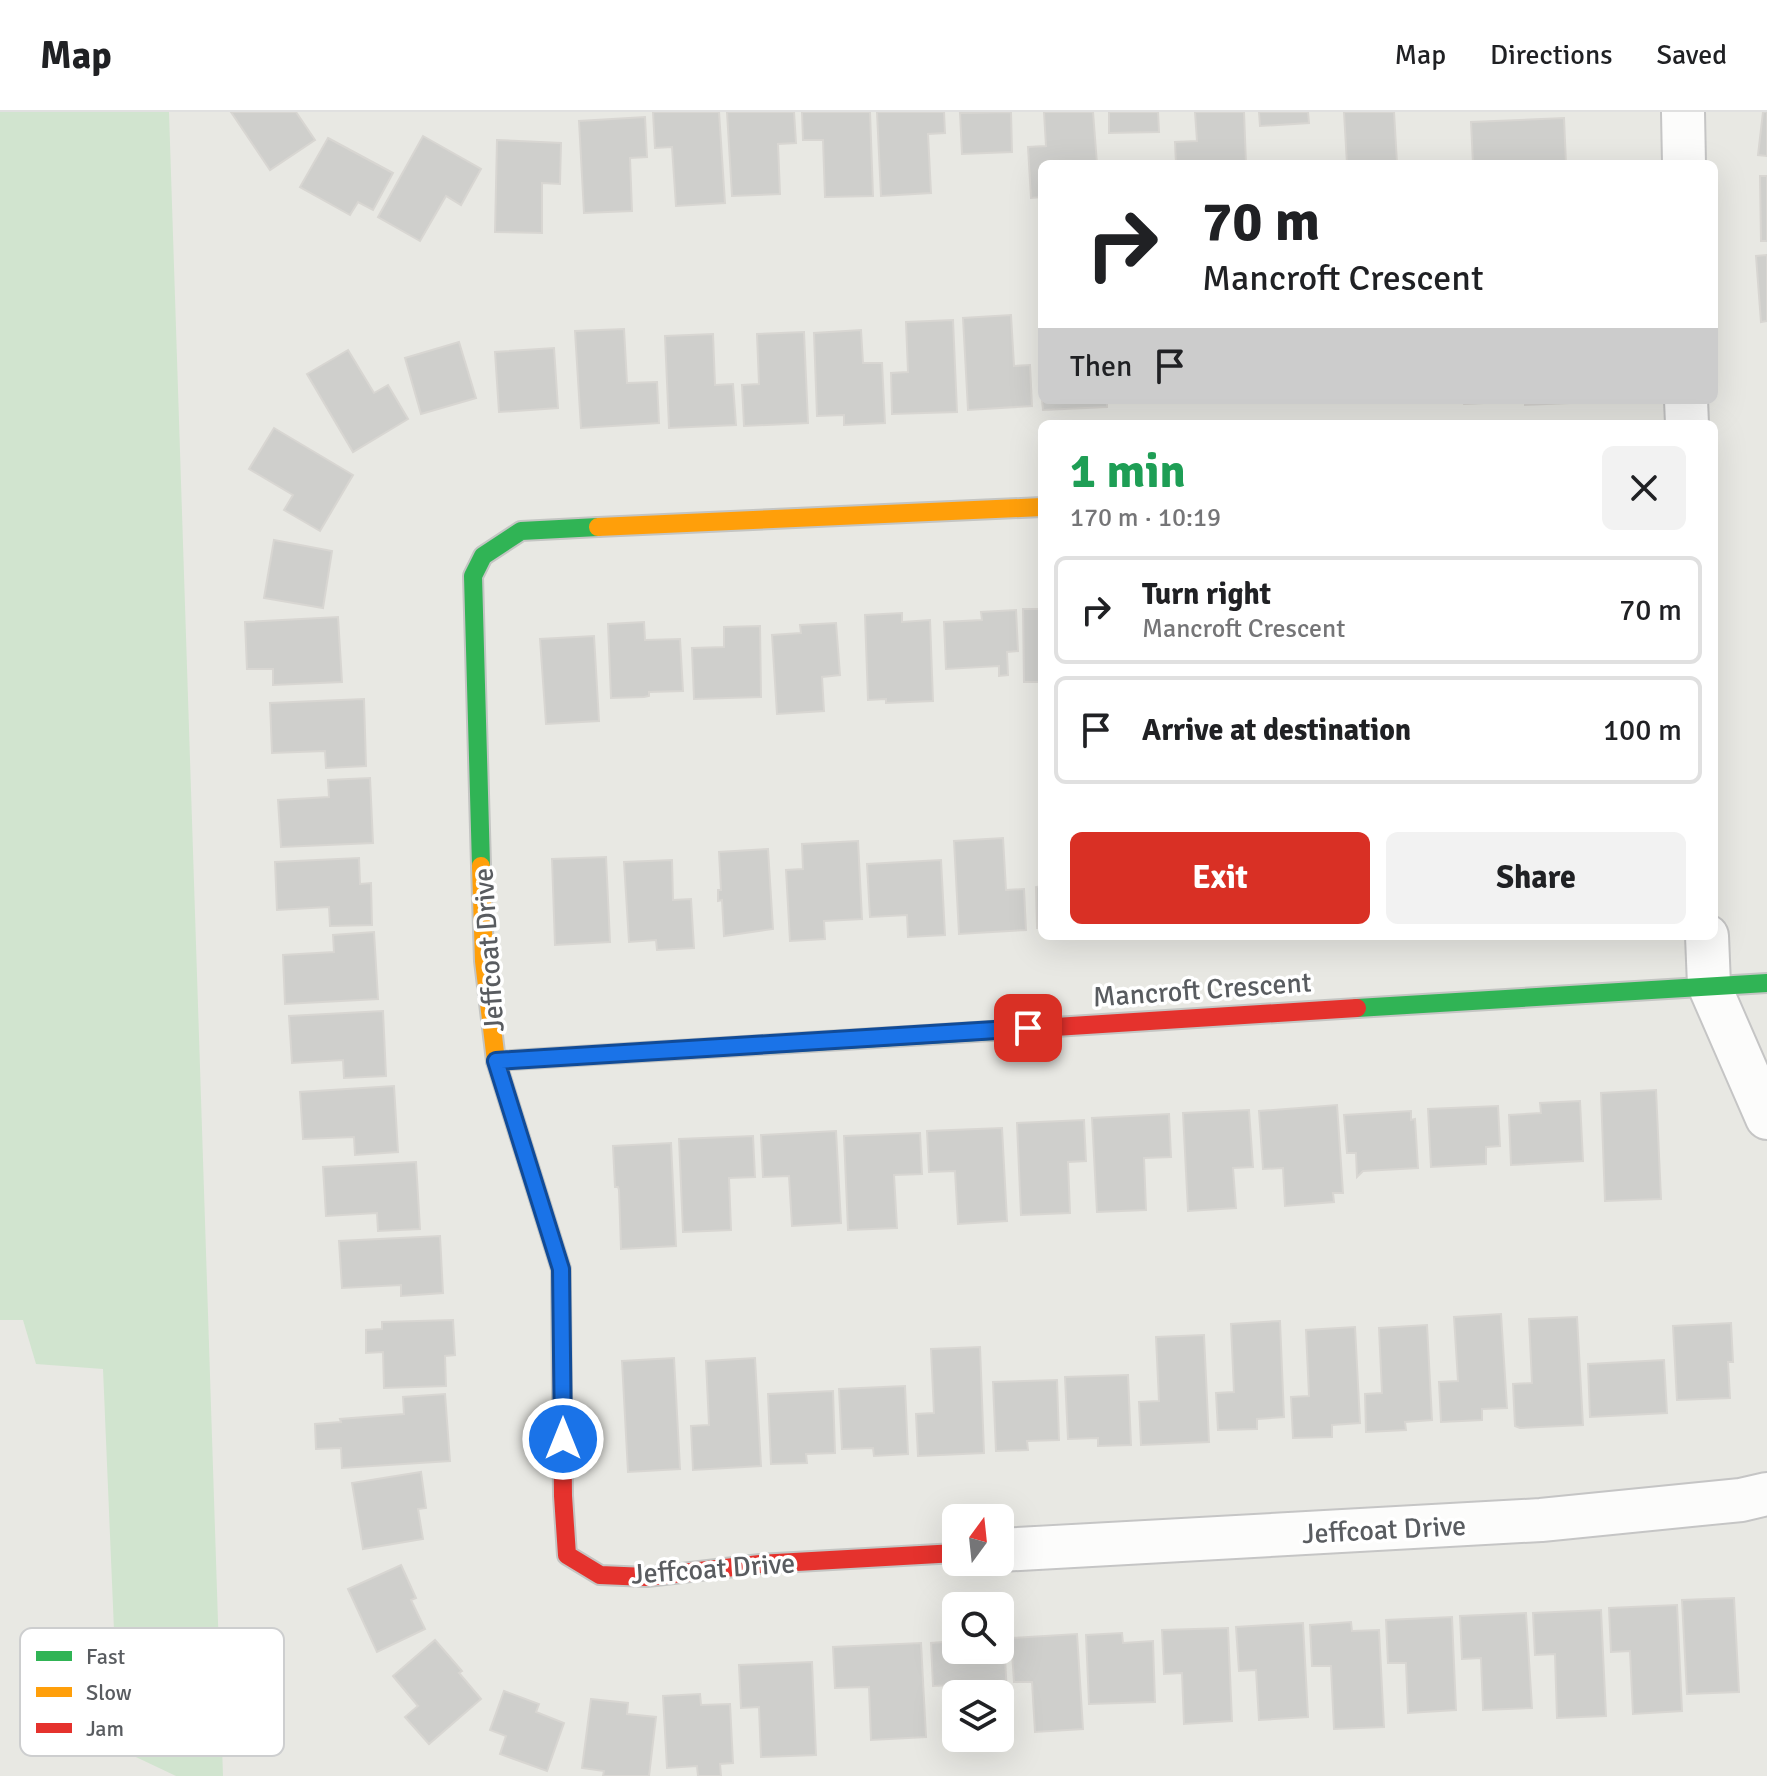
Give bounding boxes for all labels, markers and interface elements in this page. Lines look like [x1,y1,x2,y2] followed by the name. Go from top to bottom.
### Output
[40,32,112,79] text: Map
[1394,38,1446,72] text: Map
[1490,38,1612,72] text: Directions
[1656,38,1727,72] text: Saved
[1202,187,1320,256] text: 70 m
[1070,192,1174,296] icon: right
[1202,256,1484,301] text: Mancroft Crescent
[1148,344,1192,388] icon: arrive
[1070,348,1132,385] text: Then
[1070,442,1186,501] text: 1 min
[1602,446,1686,530] button: close
[1070,502,1221,534] text: 170 m · 10:19
[1142,576,1271,613] text: Turn right
[1074,588,1118,632] icon: right
[1619,592,1682,629] text: 70 m
[1142,613,1345,645] text: Mancroft Crescent
[1074,708,1118,752] icon: arrive
[1142,712,1411,749] text: Arrive at destination
[1603,712,1682,749] text: 100 m
[1070,832,1370,924] button: Exit
[1386,832,1686,924] button: Share
[466,867,512,1033] street label: Jeffcoat Drive
[1092,965,1313,1015] street label: Mancroft Crescent
[994,994,1062,1062] pin
[1006,1006,1050,1050] icon: arrive
[521,1397,605,1481] position arrow
[942,1504,1014,1576] north arrow
[942,1504,1014,1752] map controls
[1301,1509,1467,1551] street label: Jeffcoat Drive
[630,1546,796,1592] street label: Jeffcoat Drive
[942,1592,1014,1664] button: search
[20,1628,284,1756] legend
[86,1643,126,1670] text: Fast
[86,1679,132,1706] text: Slow
[942,1680,1014,1752] button: layers
[86,1715,124,1742] text: Jam

